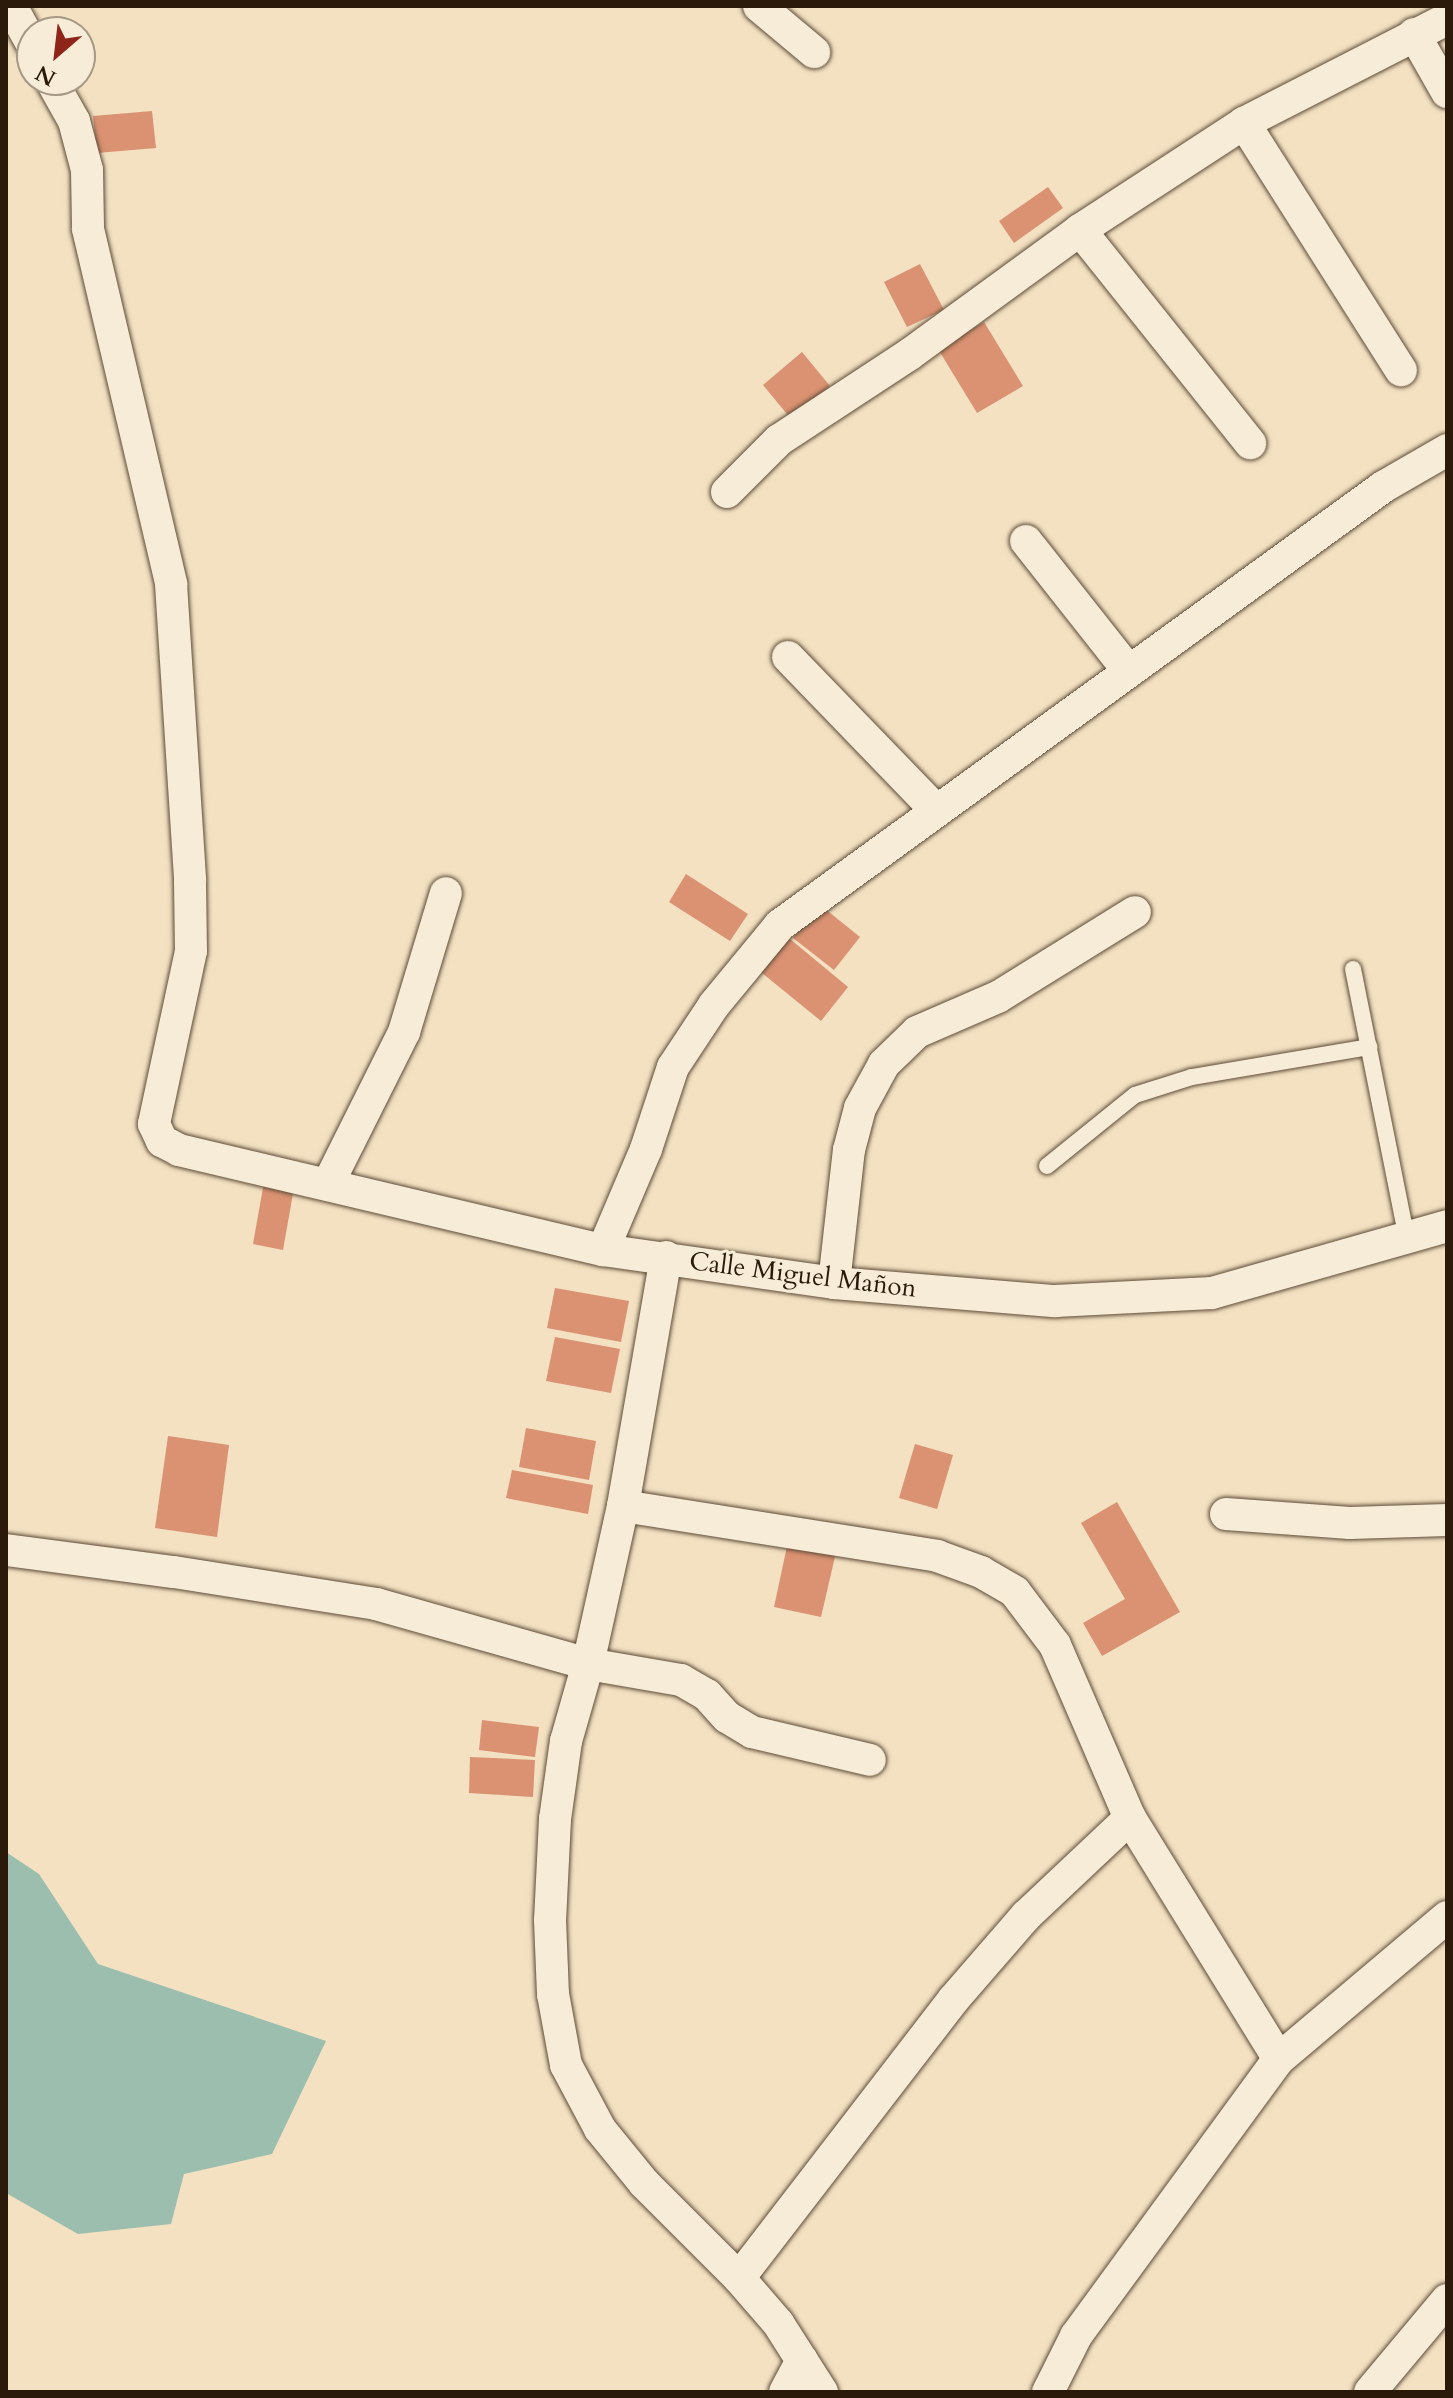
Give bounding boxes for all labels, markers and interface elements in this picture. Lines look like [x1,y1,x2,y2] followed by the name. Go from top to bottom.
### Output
[16,16,96,96] north arrow
[30,58,61,93] text: N
[688,1246,918,1304] street label: Calle Miguel Mañon

